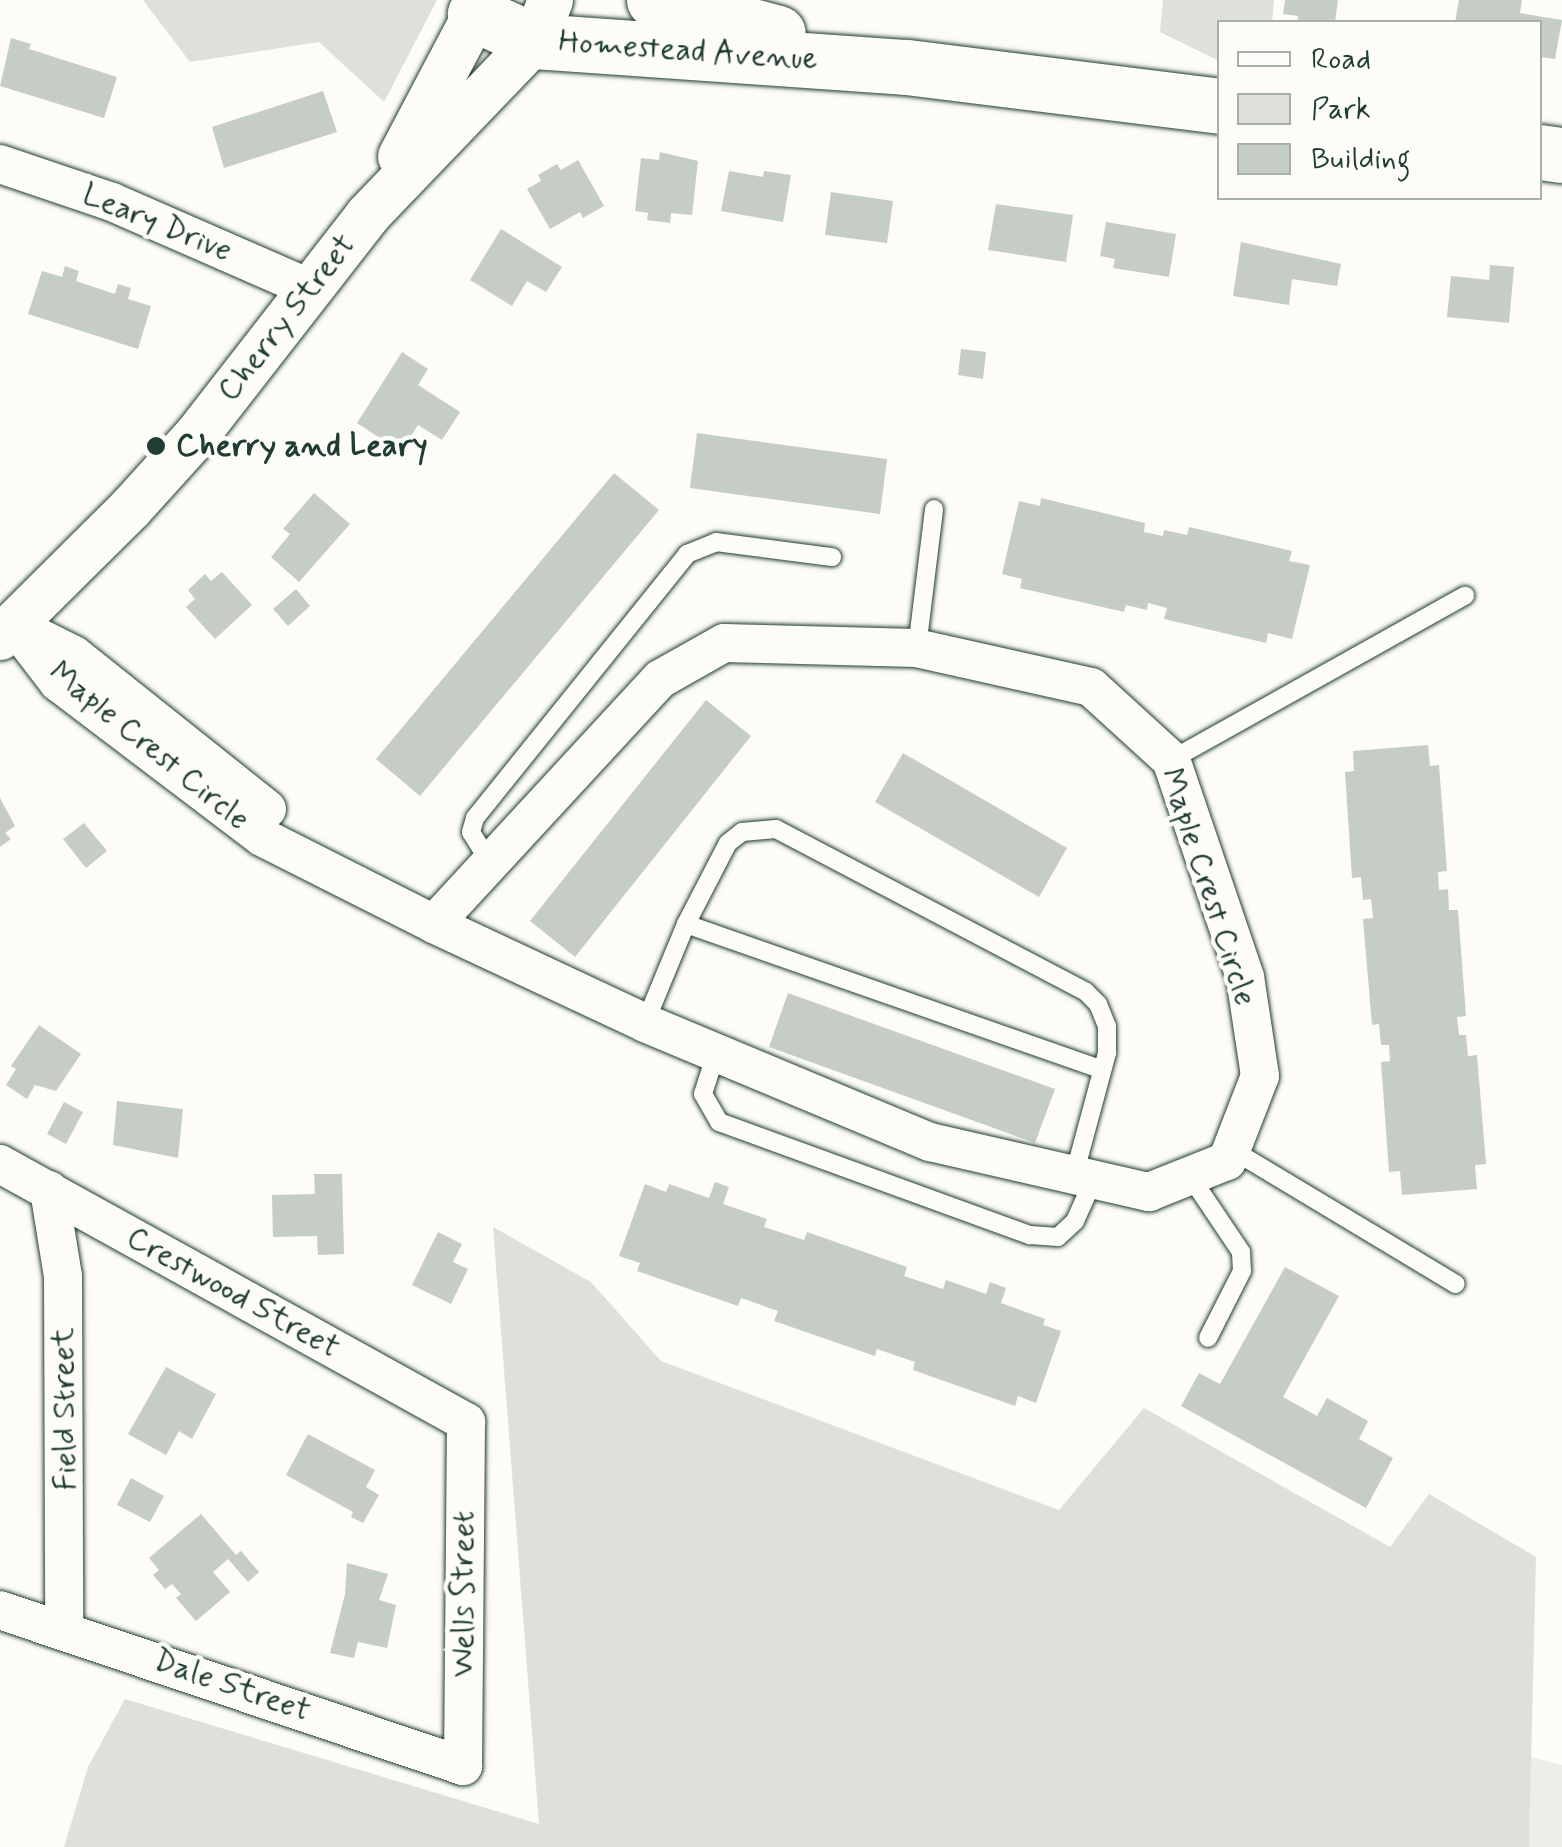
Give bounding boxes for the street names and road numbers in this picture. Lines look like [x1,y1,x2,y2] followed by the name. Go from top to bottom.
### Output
[559,23,817,79] street label: Homestead Avenue
[76,176,238,270] street label: Leary Drive
[210,227,364,409] street label: Cherry Street
[41,653,257,839] street label: Maple Crest Circle
[1151,763,1265,1011] street label: Maple Crest Circle
[120,1219,346,1367] street label: Crestwood Street
[44,1327,86,1491] street label: Field Street
[445,1508,483,1680] street label: Wells Street
[149,1641,315,1731] street label: Dale Street

